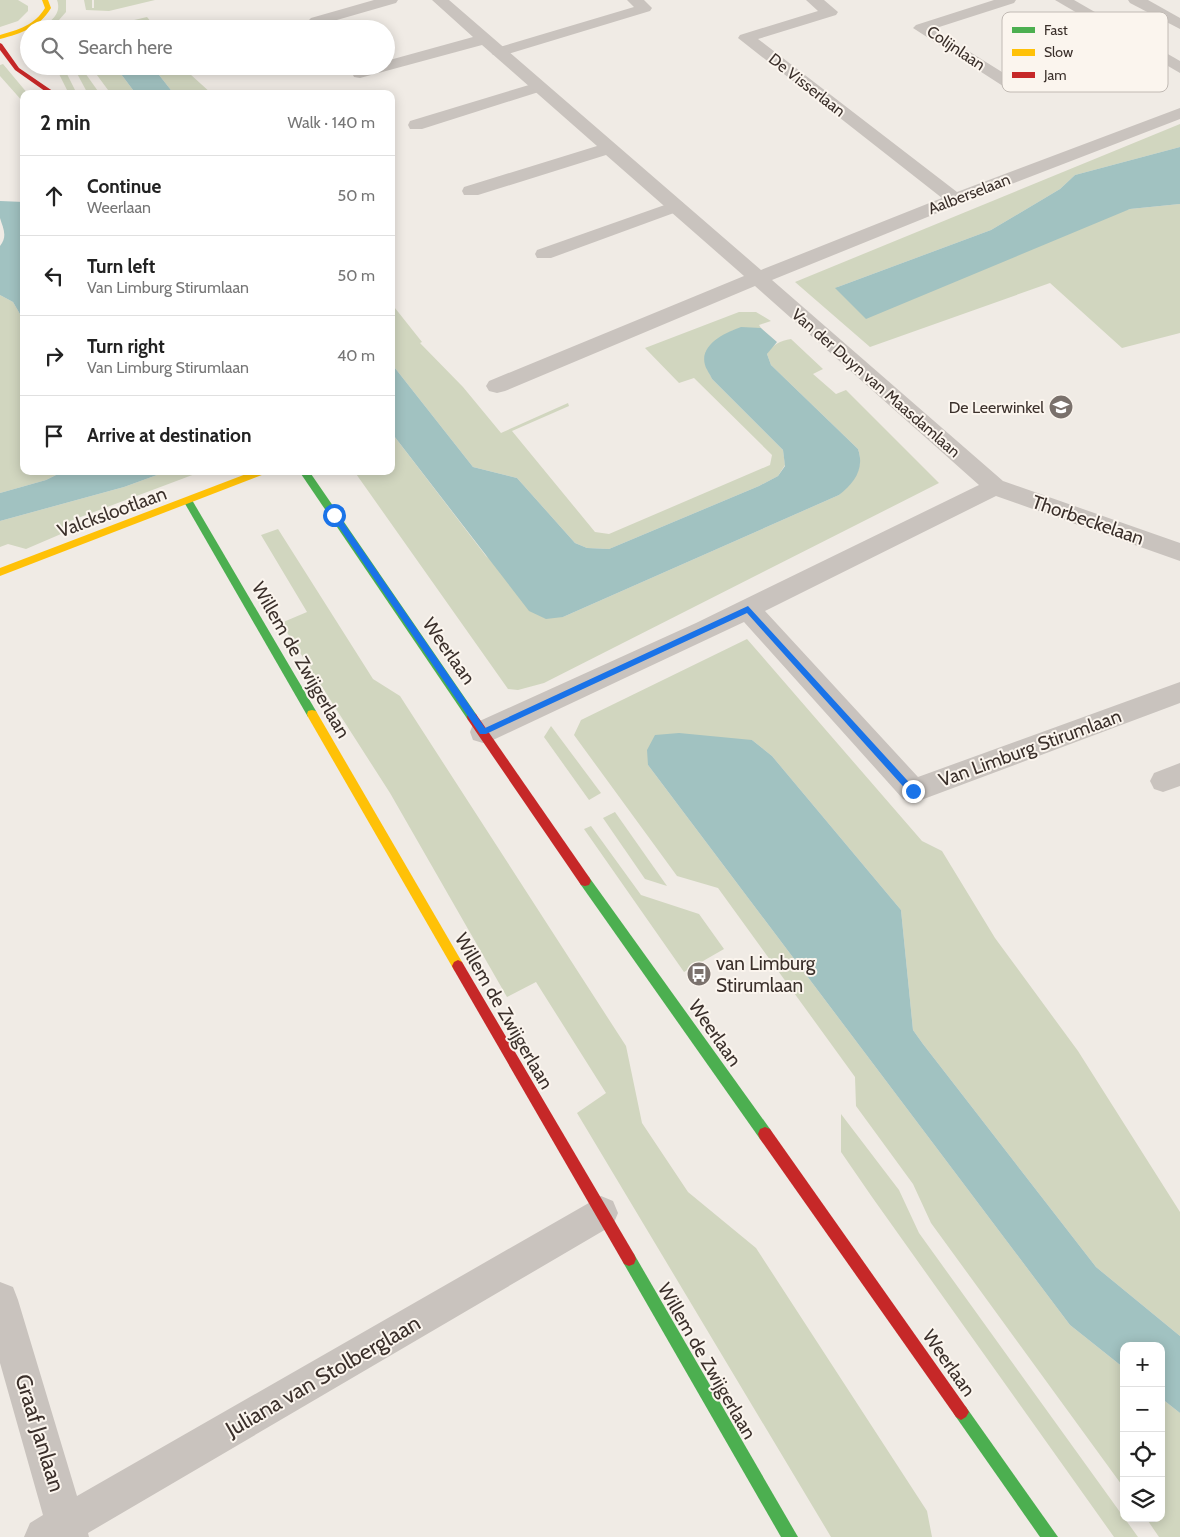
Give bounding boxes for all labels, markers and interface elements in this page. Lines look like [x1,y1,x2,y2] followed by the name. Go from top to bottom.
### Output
[1002,12,1168,92] legend
[20,20,395,75] search box
[1044,21,1068,39] text: Fast
[923,22,989,74] street label: Colijnlaan
[38,34,66,62] icon: search
[78,36,172,59] text: Search here
[1044,43,1073,61] text: Slow
[765,49,849,121] street label: De Visserlaan
[1043,66,1066,84] text: Jam
[40,110,91,135] text: 2 min
[288,113,375,132] text: Walk · 140 m
[925,170,1013,218] street label: Aalberselaan
[87,175,161,198] text: Continue
[40,182,68,210] icon: ahead
[338,186,375,205] text: 50 m
[87,198,151,217] text: Weerlaan
[87,255,155,278] text: Turn left
[40,262,68,290] icon: left
[338,266,375,285] text: 50 m
[87,278,249,297] text: Van Limburg Stirumlaan
[788,305,964,461] street label: Van der Duyn van Maasdamlaan
[87,335,165,358] text: Turn right
[40,342,68,370] icon: right
[337,346,375,365] text: 40 m
[87,358,249,377] text: Van Limburg Stirumlaan
[1048,394,1074,420] school or university icon: De Leerwinkel
[949,398,1044,417] place label: De Leerwinkel
[40,422,68,450] icon: arrive
[87,424,251,447] text: Arrive at destination
[54,482,170,542] street label: Valckslootlaan
[1029,490,1147,550] street label: Thorbeckelaan
[323,504,346,527] route start
[247,578,355,742] street label: Willem de Zwijgerlaan
[418,613,480,689] street label: Weerlaan
[936,704,1124,792] street label: Van Limburg Stirumlaan
[902,780,925,803] route end
[450,929,558,1093] street label: Willem de Zwijgerlaan
[716,952,816,997] place label: van Limburg Stirumlaan
[686,961,712,987] bus stop icon: van Limburg Stirumlaan
[684,995,746,1071] street label: Weerlaan
[653,1279,761,1443] street label: Willem de Zwijgerlaan
[220,1309,425,1443] street label: Juliana van Stolberglaan
[918,1325,980,1401] street label: Weerlaan
[1120,1342,1165,1522] map controls
[1120,1342,1165,1387] button: +
[9,1371,71,1495] street label: Graaf Janlaan
[1120,1387,1165,1432] button: −
[1120,1432,1165,1477] button: locate
[1120,1477,1165,1522] button: layers

